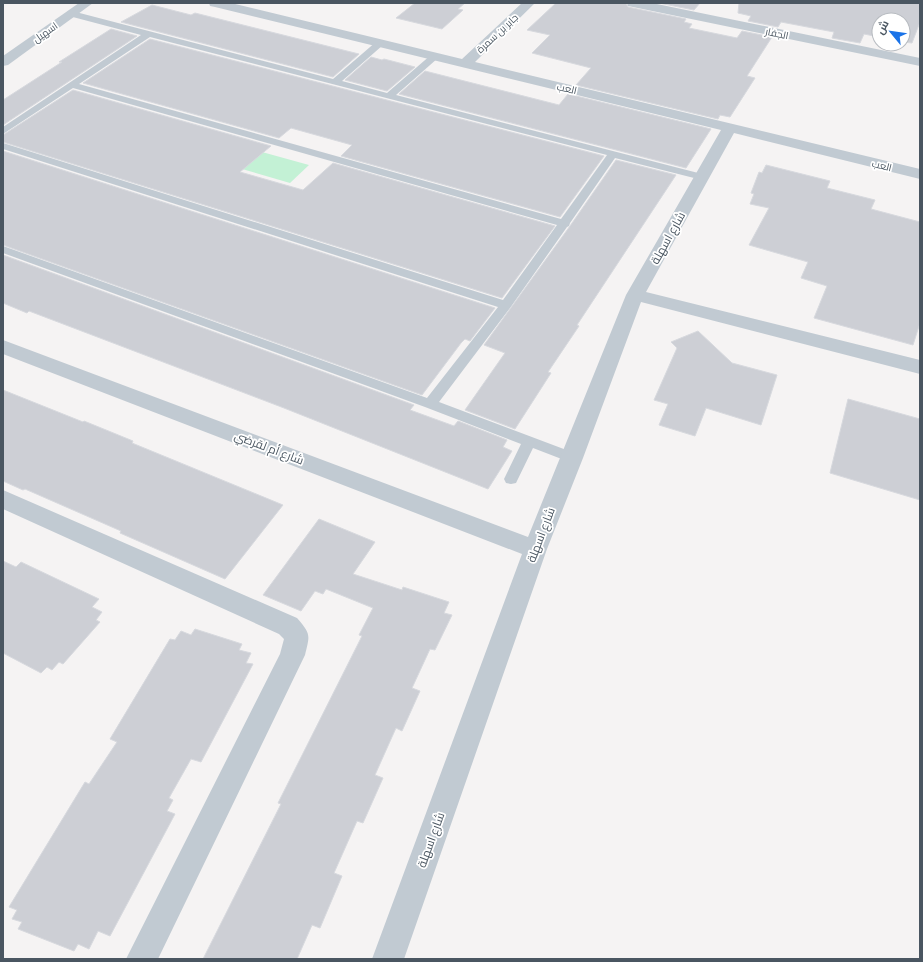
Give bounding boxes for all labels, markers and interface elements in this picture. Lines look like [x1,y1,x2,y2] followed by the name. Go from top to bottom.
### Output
[474,12,521,56] street label: جابر بن سمرة
[871,12,911,52] north arrow
[874,18,892,37] text: ش
[31,20,60,46] street label: اسهيل
[763,25,790,41] street label: الجفار
[556,81,578,96] street label: العب
[871,158,893,173] street label: العب
[648,209,689,267] street label: شارع اسهلة
[231,427,306,470] street label: شارع أم لقرضي
[524,505,559,565] street label: شارع اسهلة
[415,810,448,870] street label: شارع اسهلة

